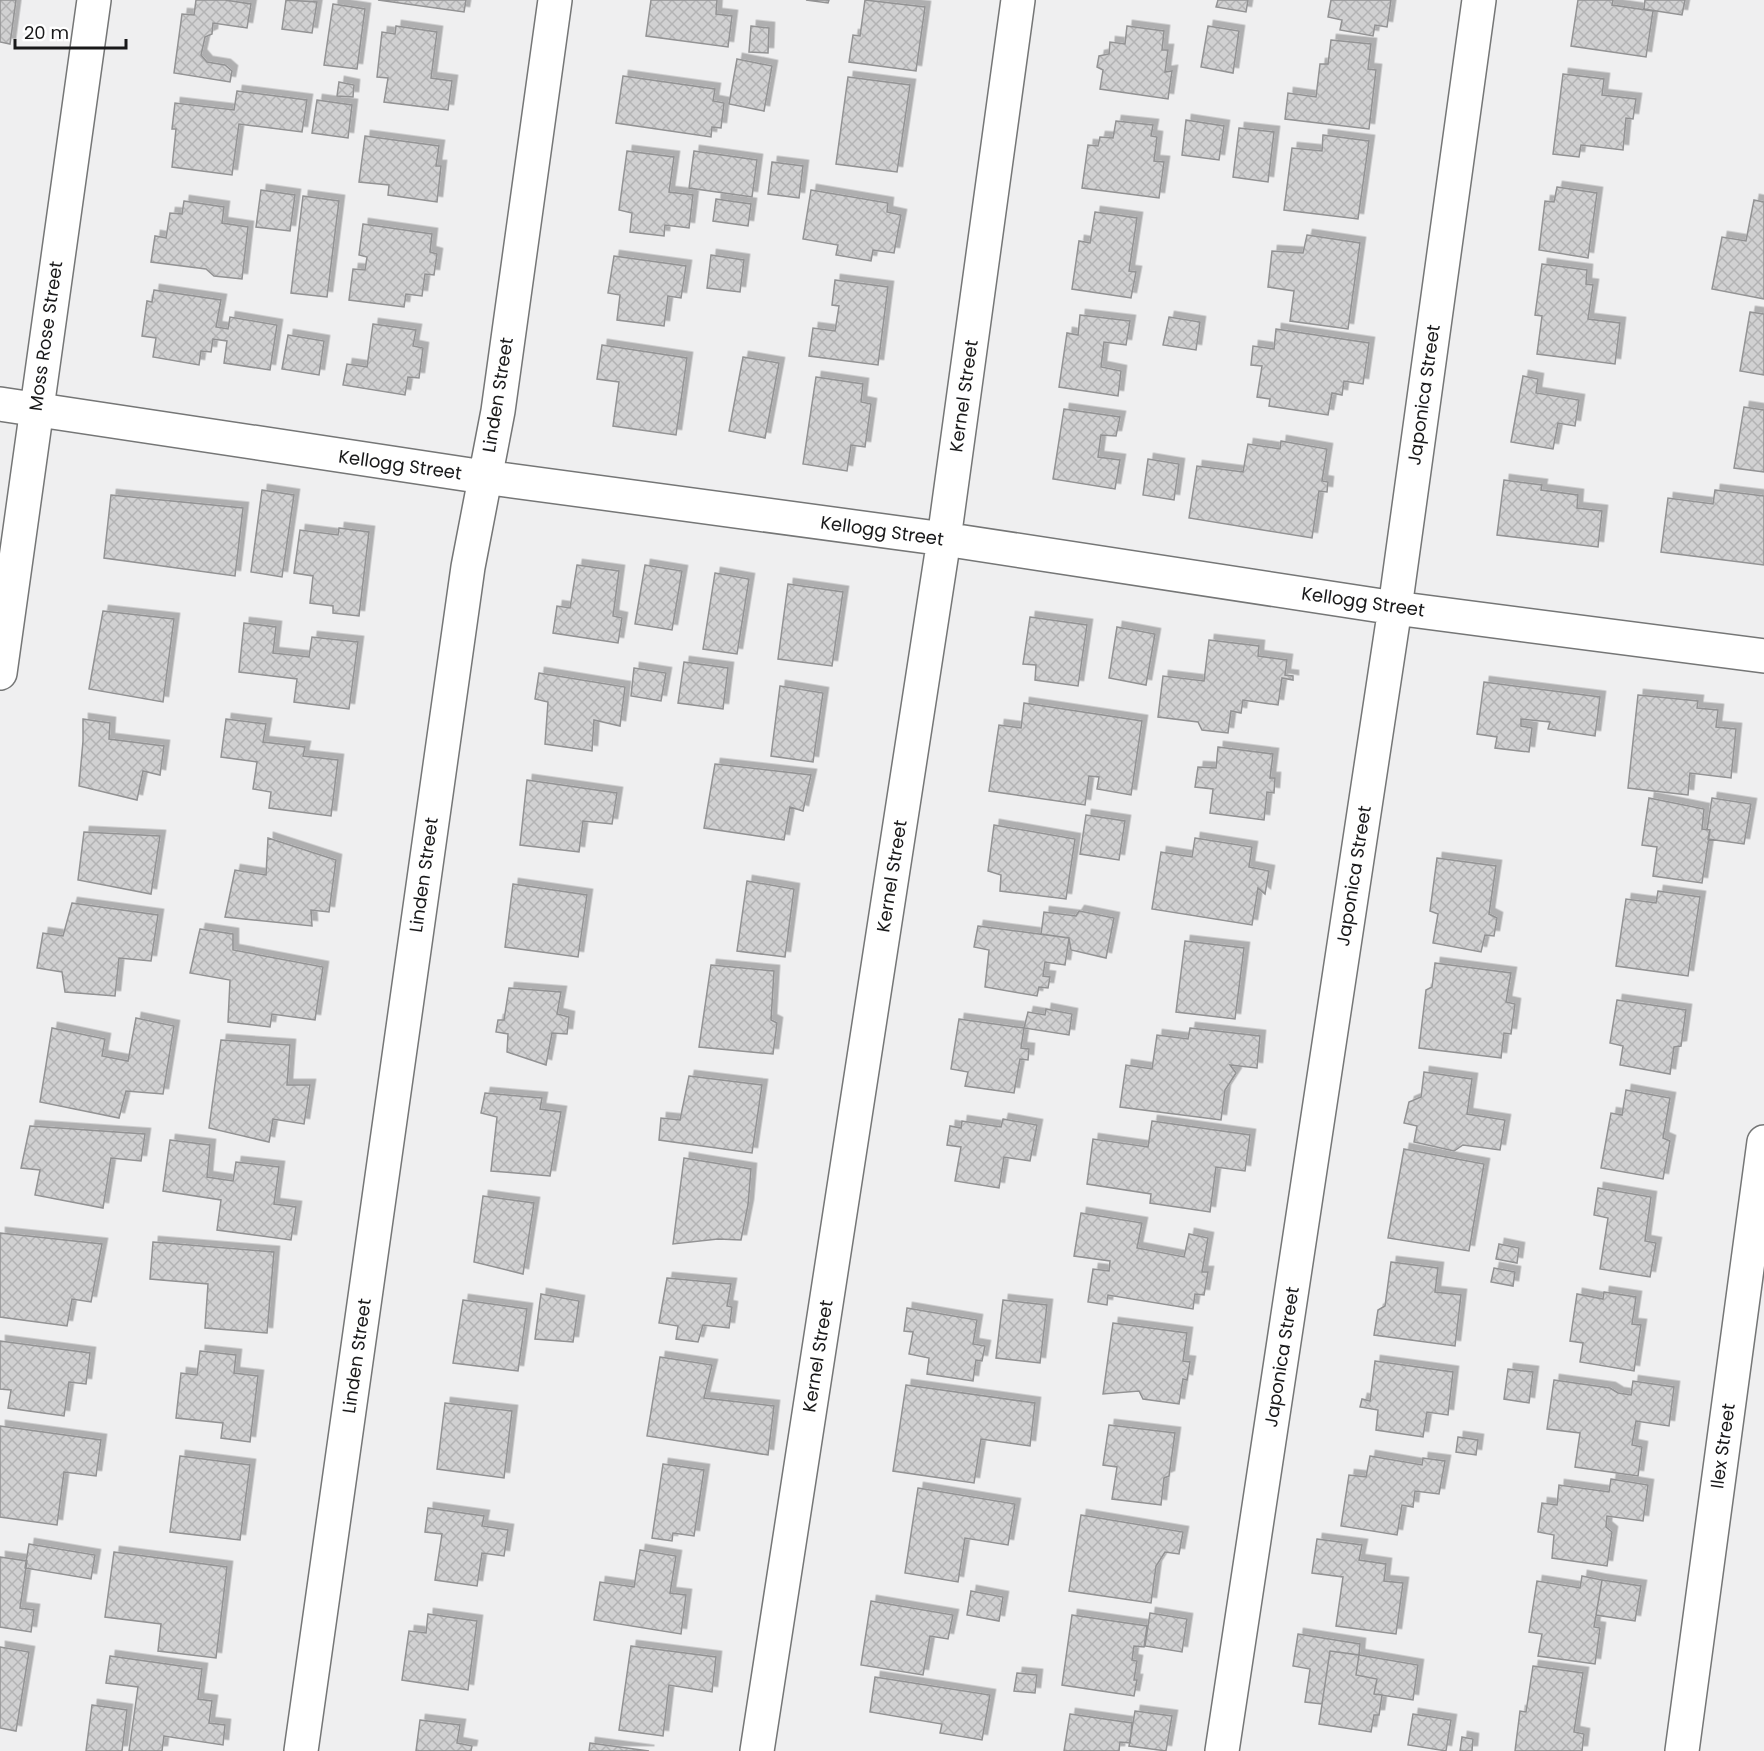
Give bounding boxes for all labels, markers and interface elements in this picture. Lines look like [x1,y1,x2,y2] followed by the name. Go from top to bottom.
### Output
[15,12,126,50] scale bar
[24,20,69,45] text: 20 m
[23,259,68,413] street label: Moss Rose Street
[1401,323,1446,467] street label: Japonica Street
[476,336,519,454] street label: Linden Street
[943,338,984,454] street label: Kernel Street
[337,443,463,486] street label: Kellogg Street
[819,509,945,552] street label: Kellogg Street
[1300,580,1426,623] street label: Kellogg Street
[1330,804,1377,948] street label: Japonica Street
[403,816,444,934] street label: Linden Street
[870,818,913,934] street label: Kernel Street
[1258,1285,1305,1429] street label: Japonica Street
[336,1297,377,1415] street label: Linden Street
[796,1298,839,1414] street label: Kernel Street
[1704,1402,1741,1490] street label: Ilex Street

